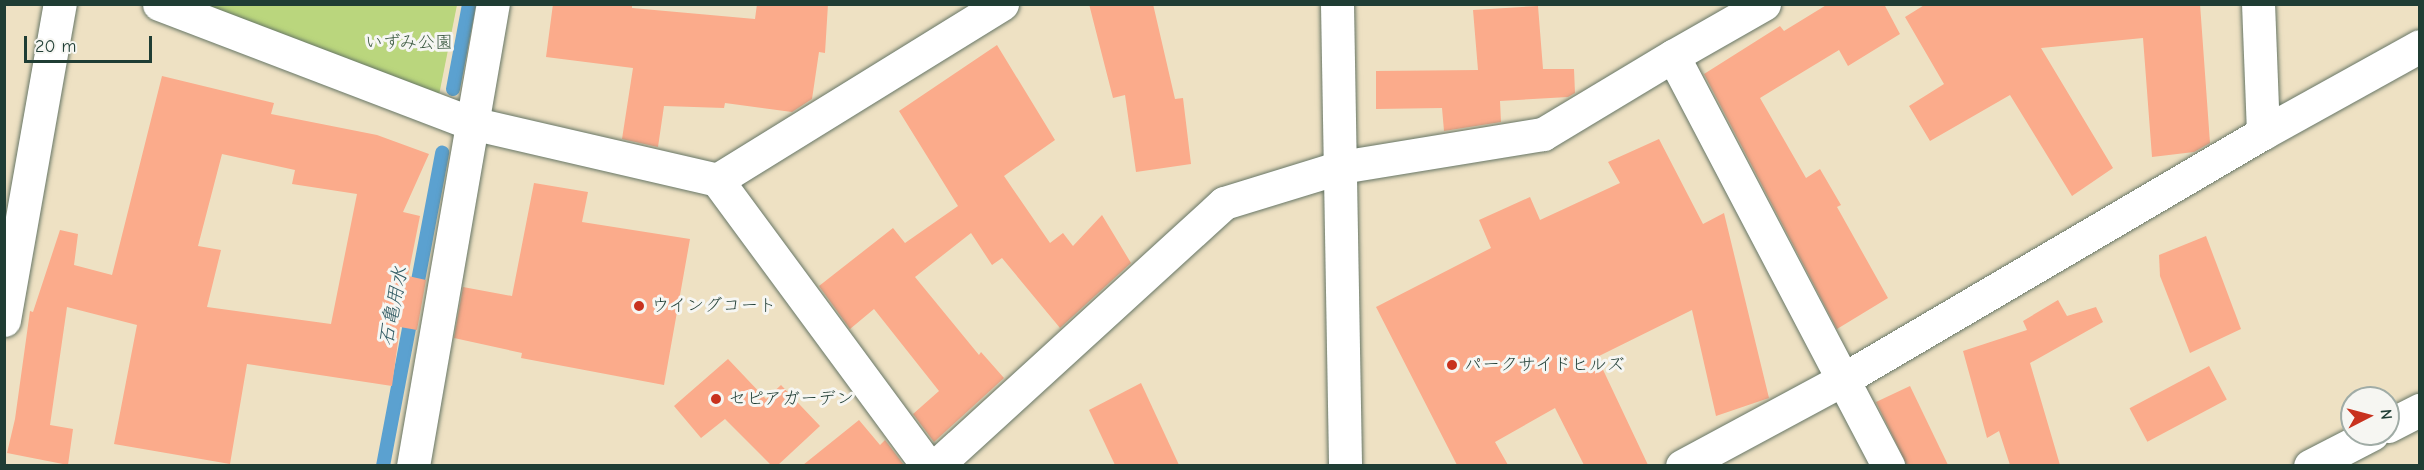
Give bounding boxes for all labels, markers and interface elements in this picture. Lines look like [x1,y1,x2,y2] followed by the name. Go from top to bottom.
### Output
[27,24,154,62] scale bar
[364,32,454,54] park label: いずみ公園
[35,36,76,57] text: 20 m
[374,264,412,348] water label: 石亀用水
[651,295,777,317] place label: ウイングコート
[632,299,646,313] marker: ウイングコート
[1464,354,1626,376] place label: パークサイドヒルズ
[1445,358,1459,372] marker: パークサイドヒルズ
[2340,386,2400,446] north arrow
[728,388,854,410] place label: セピアガーデン
[709,392,723,406] marker: セピアガーデン
[2376,408,2395,420] text: N

